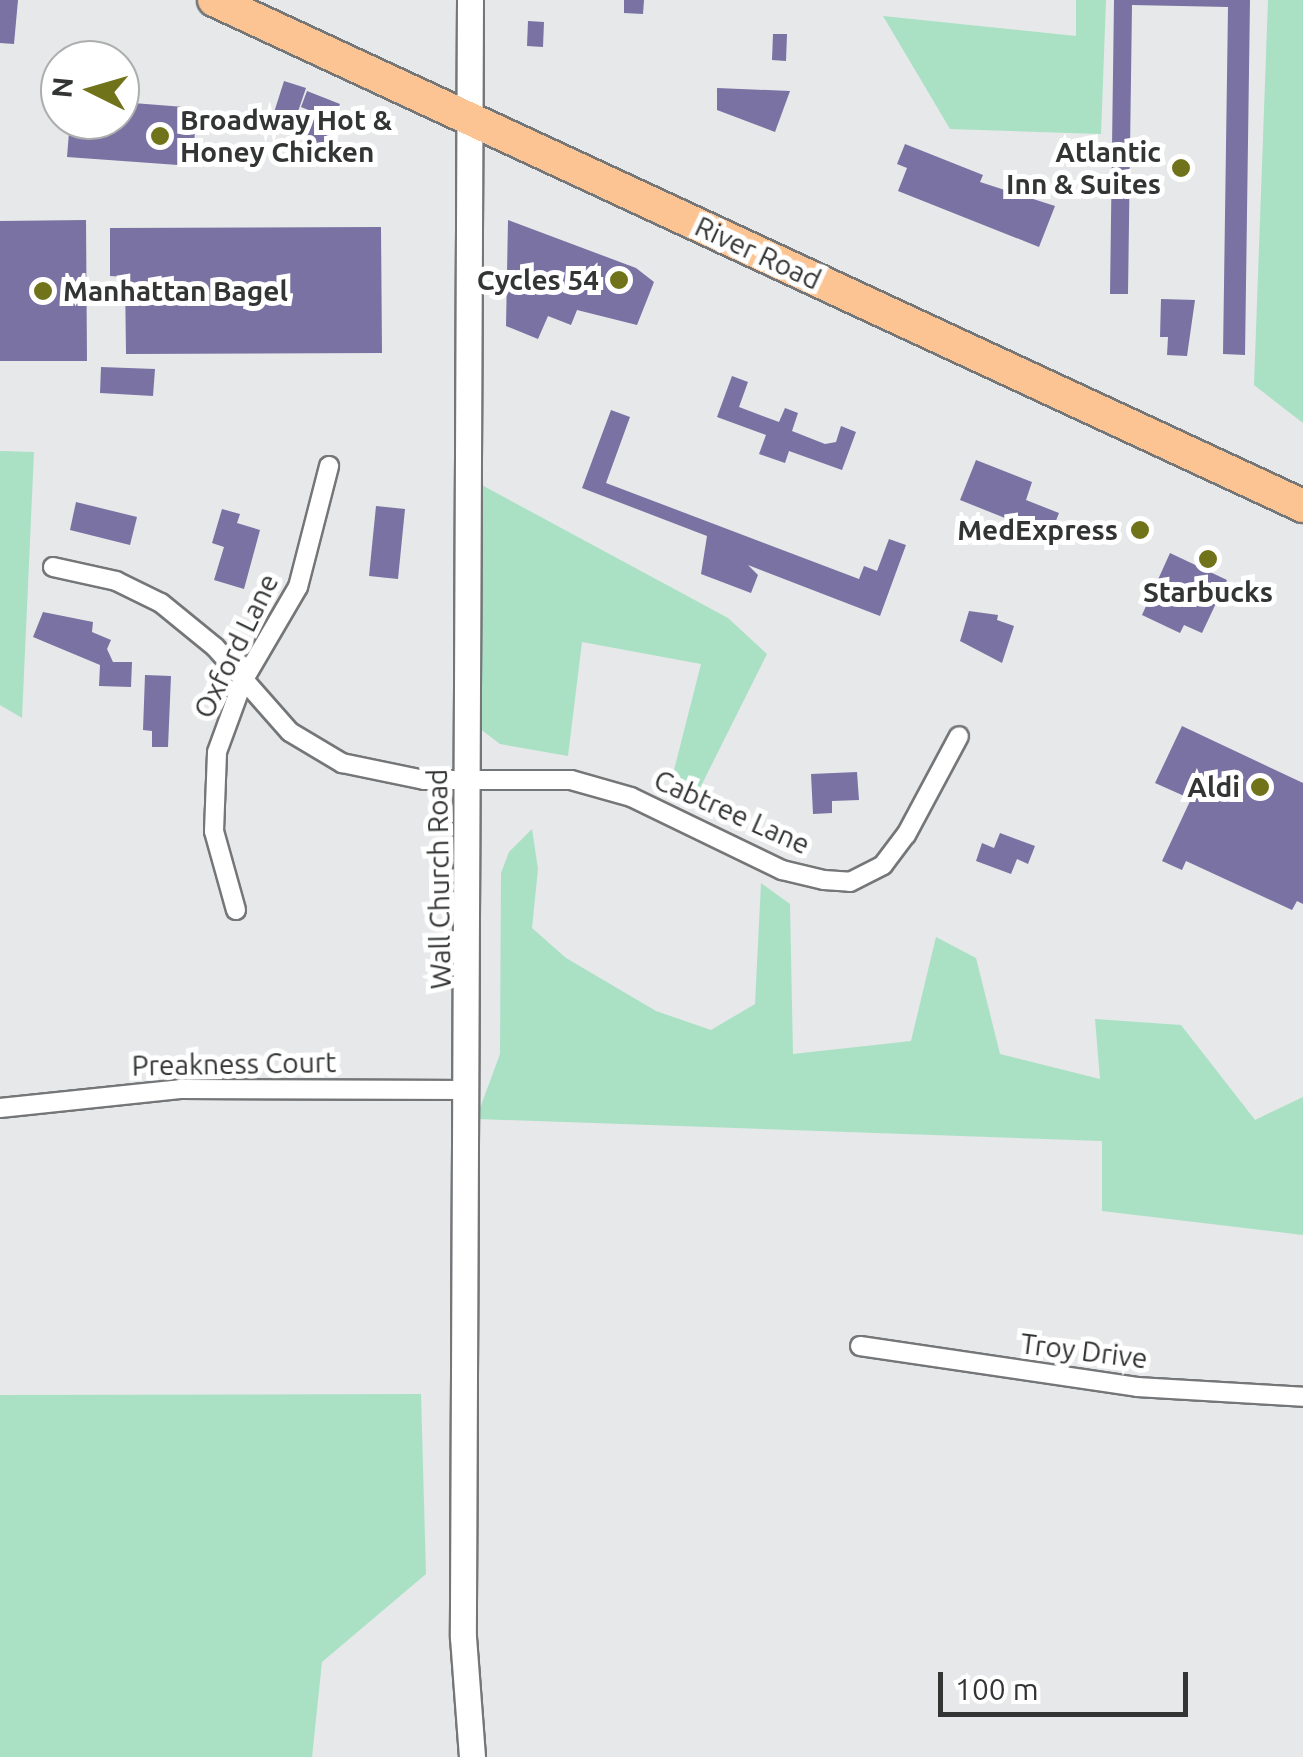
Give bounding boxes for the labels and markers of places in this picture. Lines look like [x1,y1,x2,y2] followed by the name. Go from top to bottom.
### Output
[180,103,392,169] place label: Broadway Hot & Honey Chicken
[149,125,171,147] marker: Broadway Hot & Honey Chicken
[1006,135,1161,201] place label: Atlantic Inn & Suites
[1170,157,1192,179] marker: Atlantic Inn & Suites
[477,263,599,297] place label: Cycles 54
[608,269,630,291] marker: Cycles 54
[63,274,288,308] place label: Manhattan Bagel
[32,280,54,302] marker: Manhattan Bagel
[957,513,1118,547] place label: MedExpress
[1127,517,1153,543] marker: MedExpress
[1197,548,1219,570] marker: Starbucks
[1143,575,1273,609] place label: Starbucks
[1187,770,1240,804] place label: Aldi
[1249,776,1271,798] marker: Aldi

